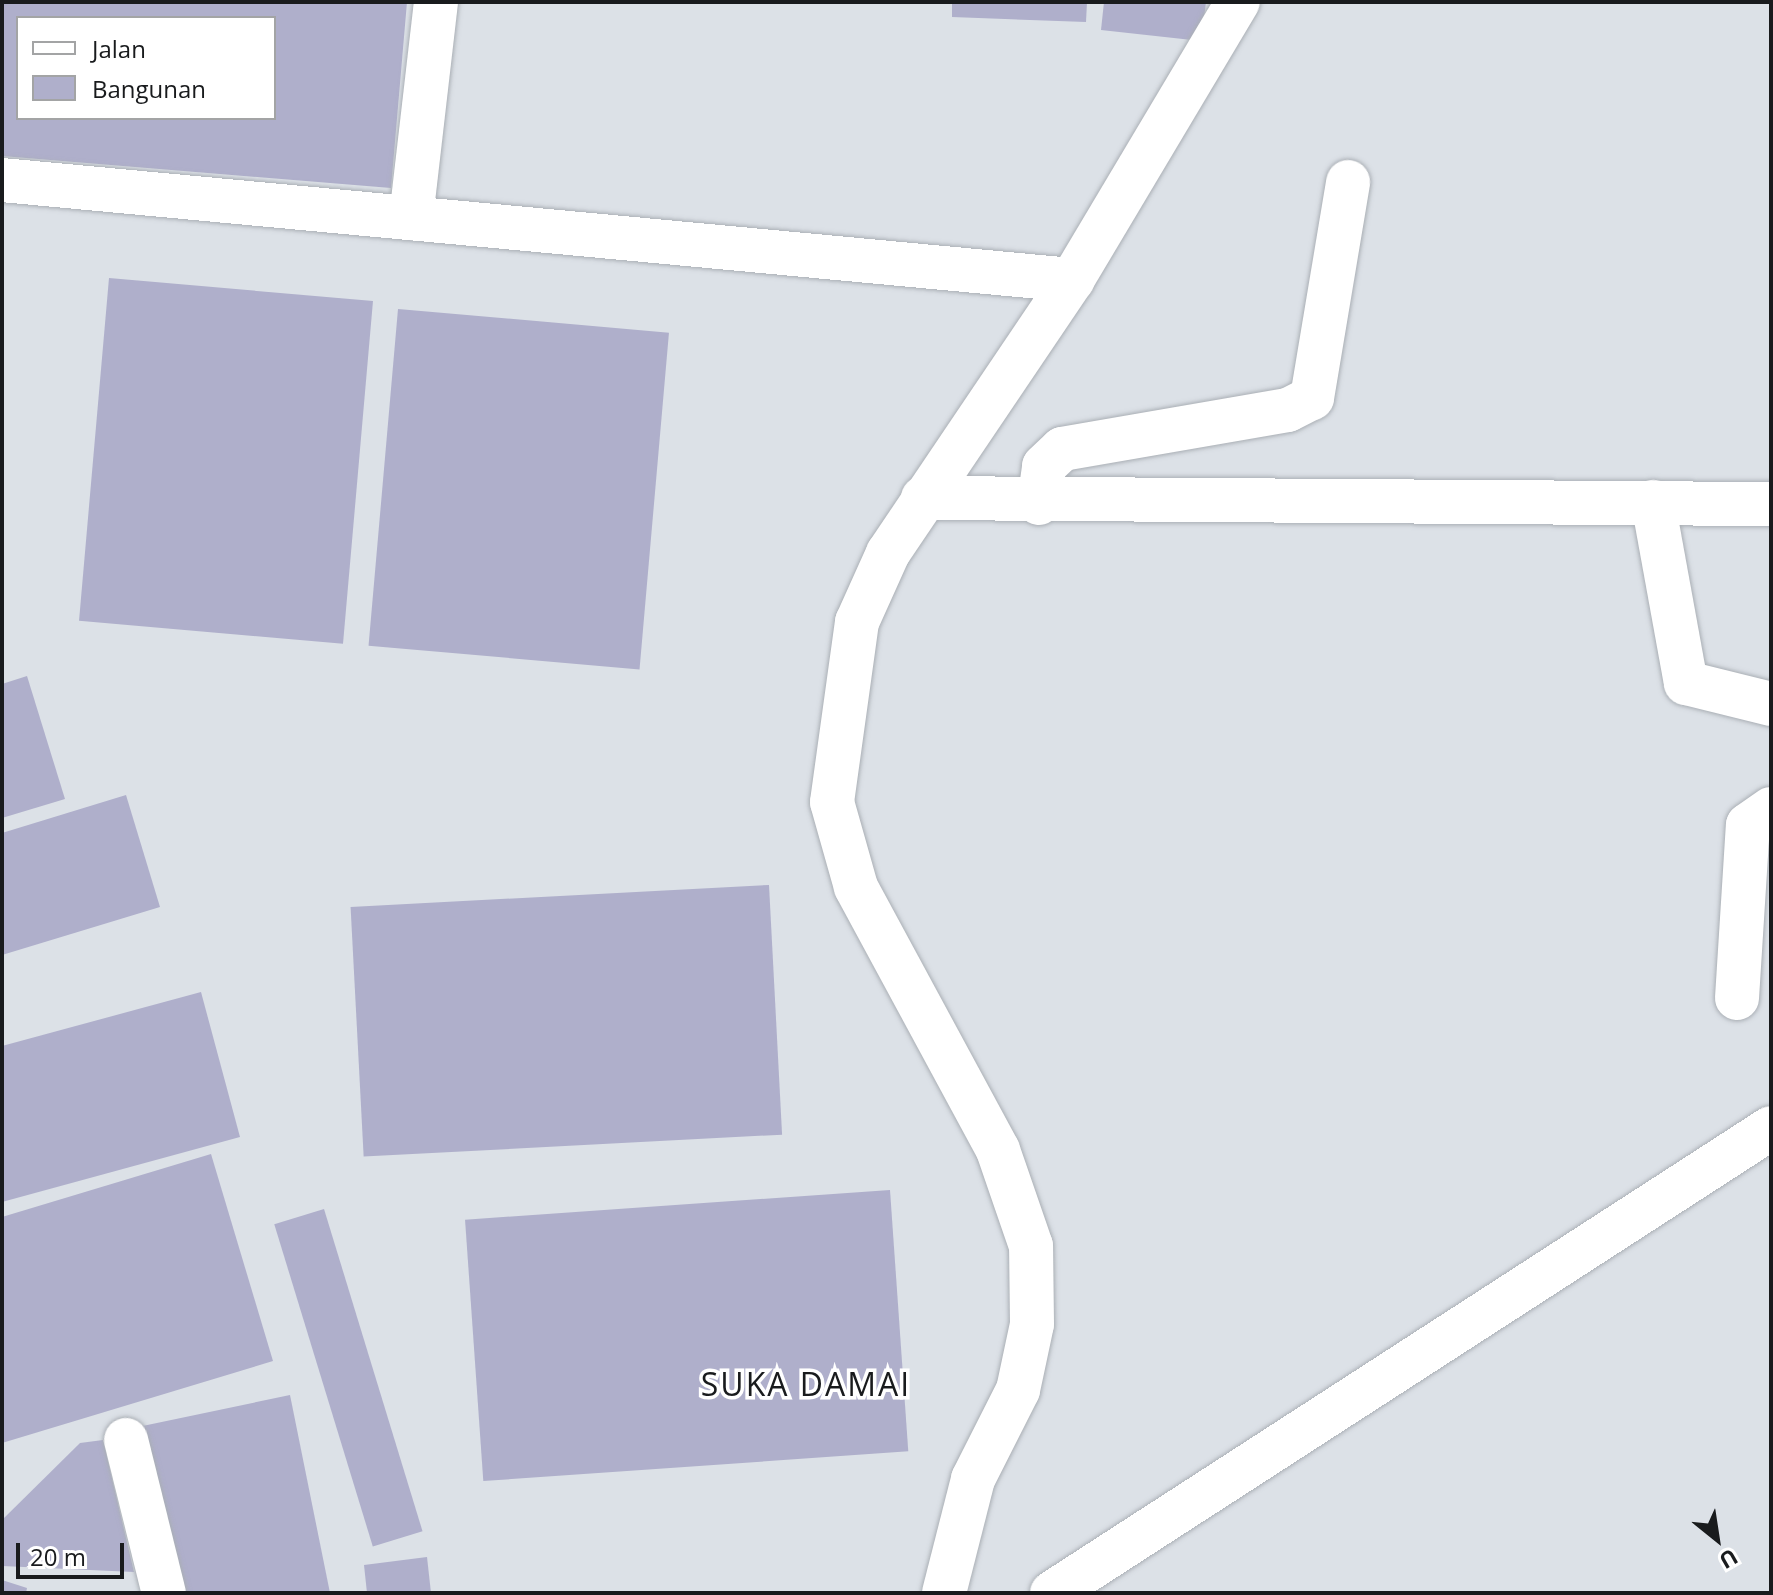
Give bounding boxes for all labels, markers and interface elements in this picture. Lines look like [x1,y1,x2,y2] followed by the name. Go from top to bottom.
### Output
[16,16,276,120] legend
[92,32,146,65] text: Jalan
[92,72,206,105] text: Bangunan
[701,1365,911,1403] district label: SUKA DAMAI
[1677,1499,1757,1579] north arrow
[20,1527,128,1577] scale bar
[30,1540,86,1573] text: 20 m
[1714,1543,1744,1577] text: U

